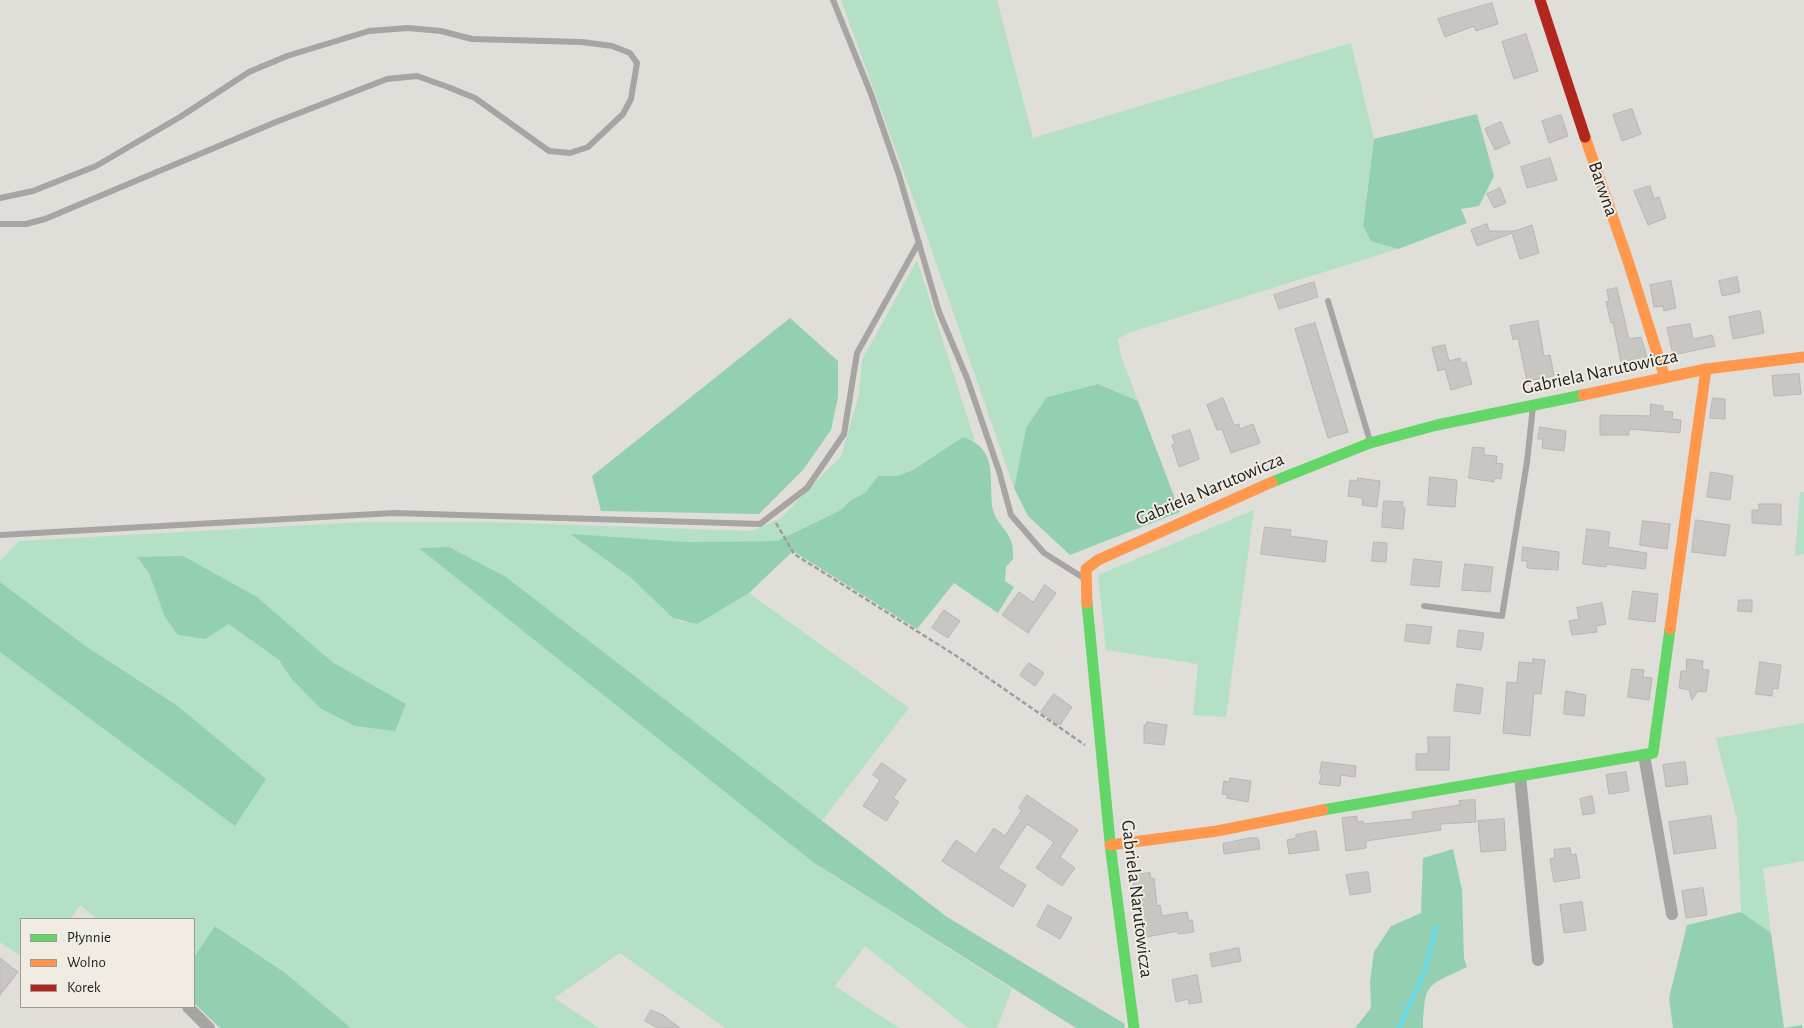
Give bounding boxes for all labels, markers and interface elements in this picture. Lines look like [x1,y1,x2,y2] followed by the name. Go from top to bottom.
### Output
[1583,159,1623,219] street label: Barwna
[1520,344,1680,400] street label: Gabriela Narutowicza
[1132,447,1288,531] street label: Gabriela Narutowicza
[1116,819,1158,979] street label: Gabriela Narutowicza
[20,918,195,1008] legend
[67,930,111,945] text: Płynnie
[67,955,106,970] text: Wolno
[67,980,101,995] text: Korek

